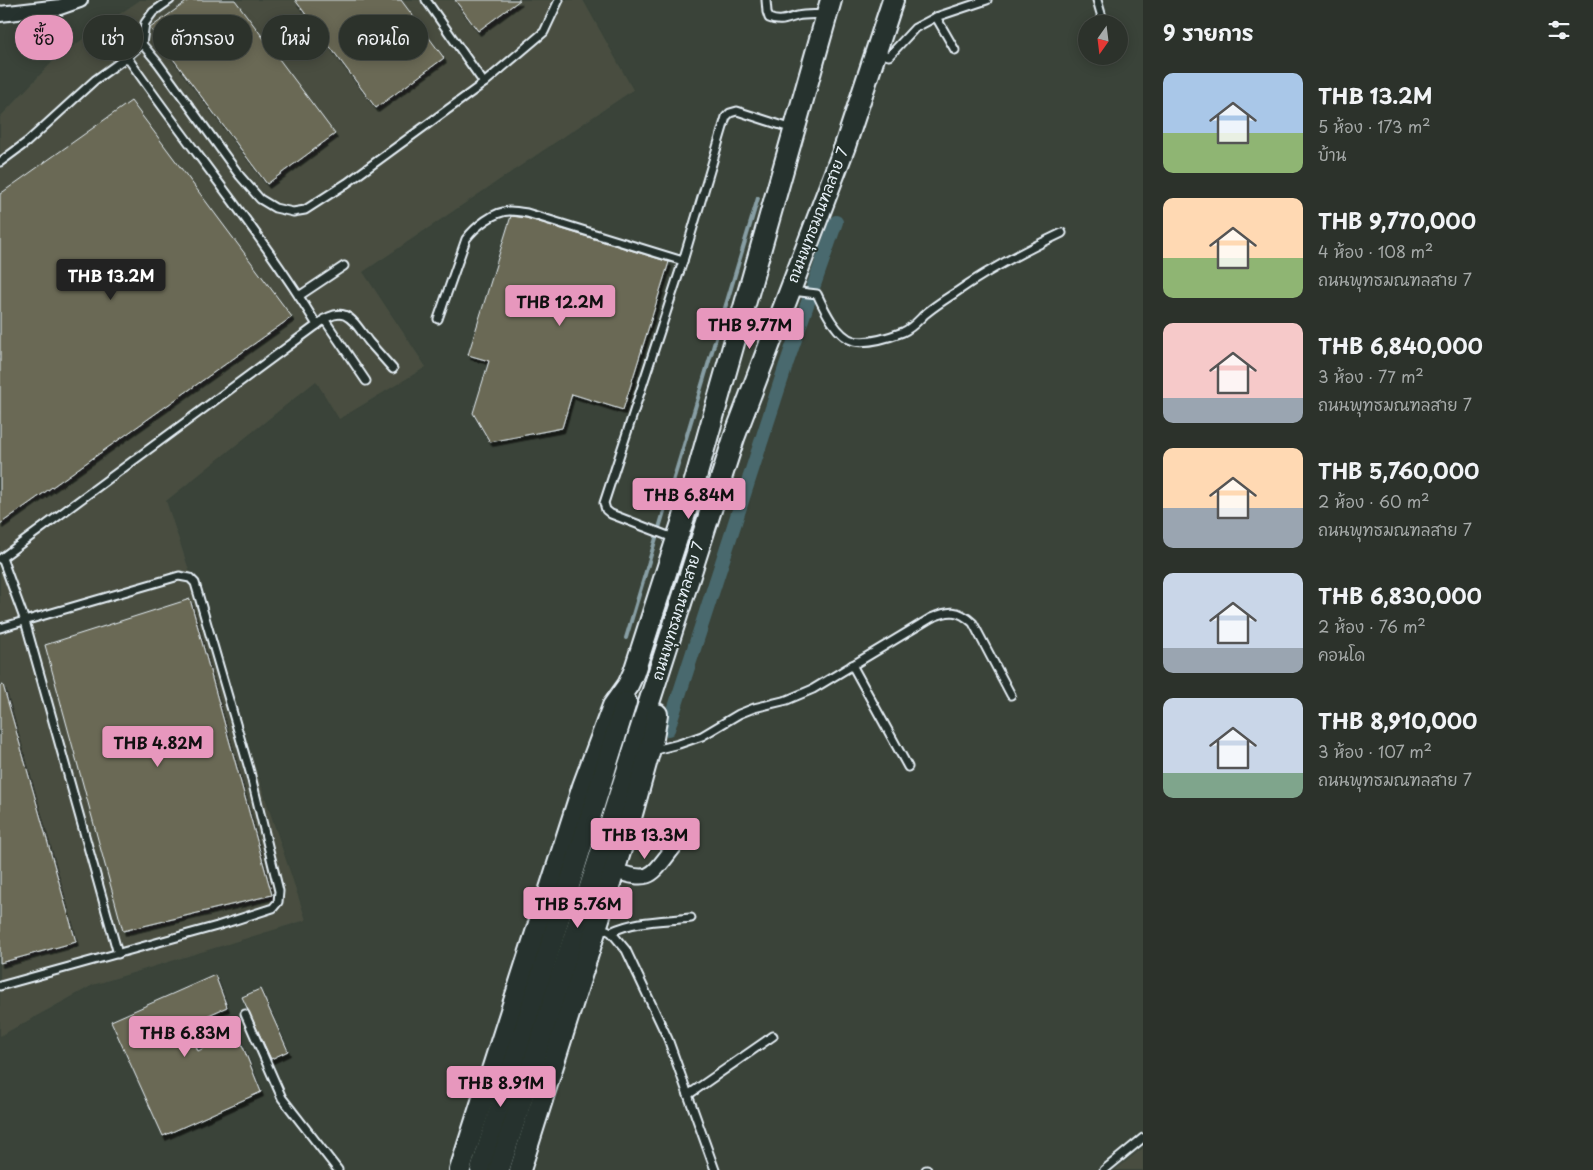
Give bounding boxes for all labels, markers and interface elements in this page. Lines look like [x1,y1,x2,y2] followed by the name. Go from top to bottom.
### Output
[15,15,73,60] chip: ซื้อ
[83,15,143,60] chip: เช่า
[153,15,252,60] chip: ตัวกรอง
[262,15,329,60] chip: ใหม่
[339,15,428,60] chip: คอนโด
[1078,15,1128,65] north arrow
[1078,15,1128,65] map controls
[1163,16,1254,48] text: 9 รายการ
[1545,16,1573,44] icon: filters
[1318,79,1432,111] text: THB 13.2M
[1203,93,1263,153] icon: home
[1318,114,1430,138] text: 5 ห้อง · 173 m²
[1318,142,1346,166] text: บ้าน
[780,143,854,286] street label: ถนนพุทธมณฑลสาย 7
[1318,204,1476,236] text: THB 9,770,000
[1203,218,1263,278] icon: home
[1318,239,1433,263] text: 4 ห้อง · 108 m²
[54,258,168,301] pin: THB 13.2M
[67,263,155,287] text: THB 13.2M
[1318,267,1472,291] text: ถนนพุทธมณฑลสาย 7
[503,284,617,327] pin: THB 12.2M
[516,289,604,313] text: THB 12.2M
[693,308,807,350] pin: THB 9.77M
[708,312,792,336] text: THB 9.77M
[1318,329,1483,361] text: THB 6,840,000
[1203,343,1263,403] icon: home
[1318,364,1424,388] text: 3 ห้อง · 77 m²
[1318,392,1472,416] text: ถนนพุทธมณฑลสาย 7
[1318,454,1479,486] text: THB 5,760,000
[1203,468,1263,528] icon: home
[632,478,746,520] pin: THB 6.84M
[644,482,734,506] text: THB 6.84M
[1318,489,1429,513] text: 2 ห้อง · 60 m²
[1318,517,1472,541] text: ถนนพุทธมณฑลสาย 7
[644,538,710,683] street label: ถนนพุทธมณฑลสาย 7
[1318,579,1482,611] text: THB 6,830,000
[1203,593,1263,653] icon: home
[1318,614,1426,638] text: 2 ห้อง · 76 m²
[1318,642,1365,666] text: คอนโด
[1318,704,1477,736] text: THB 8,910,000
[1203,718,1263,778] icon: home
[101,726,215,768] pin: THB 4.82M
[113,730,203,754] text: THB 4.82M
[1318,739,1432,763] text: 3 ห้อง · 107 m²
[1318,767,1472,791] text: ถนนพุทธมณฑลสาย 7
[588,818,702,860] pin: THB 13.3M
[602,822,688,846] text: THB 13.3M
[521,886,635,929] pin: THB 5.76M
[534,891,622,915] text: THB 5.76M
[128,1016,242,1058] pin: THB 6.83M
[140,1020,230,1044] text: THB 6.83M
[444,1066,558,1108] pin: THB 8.91M
[458,1070,544,1094] text: THB 8.91M

